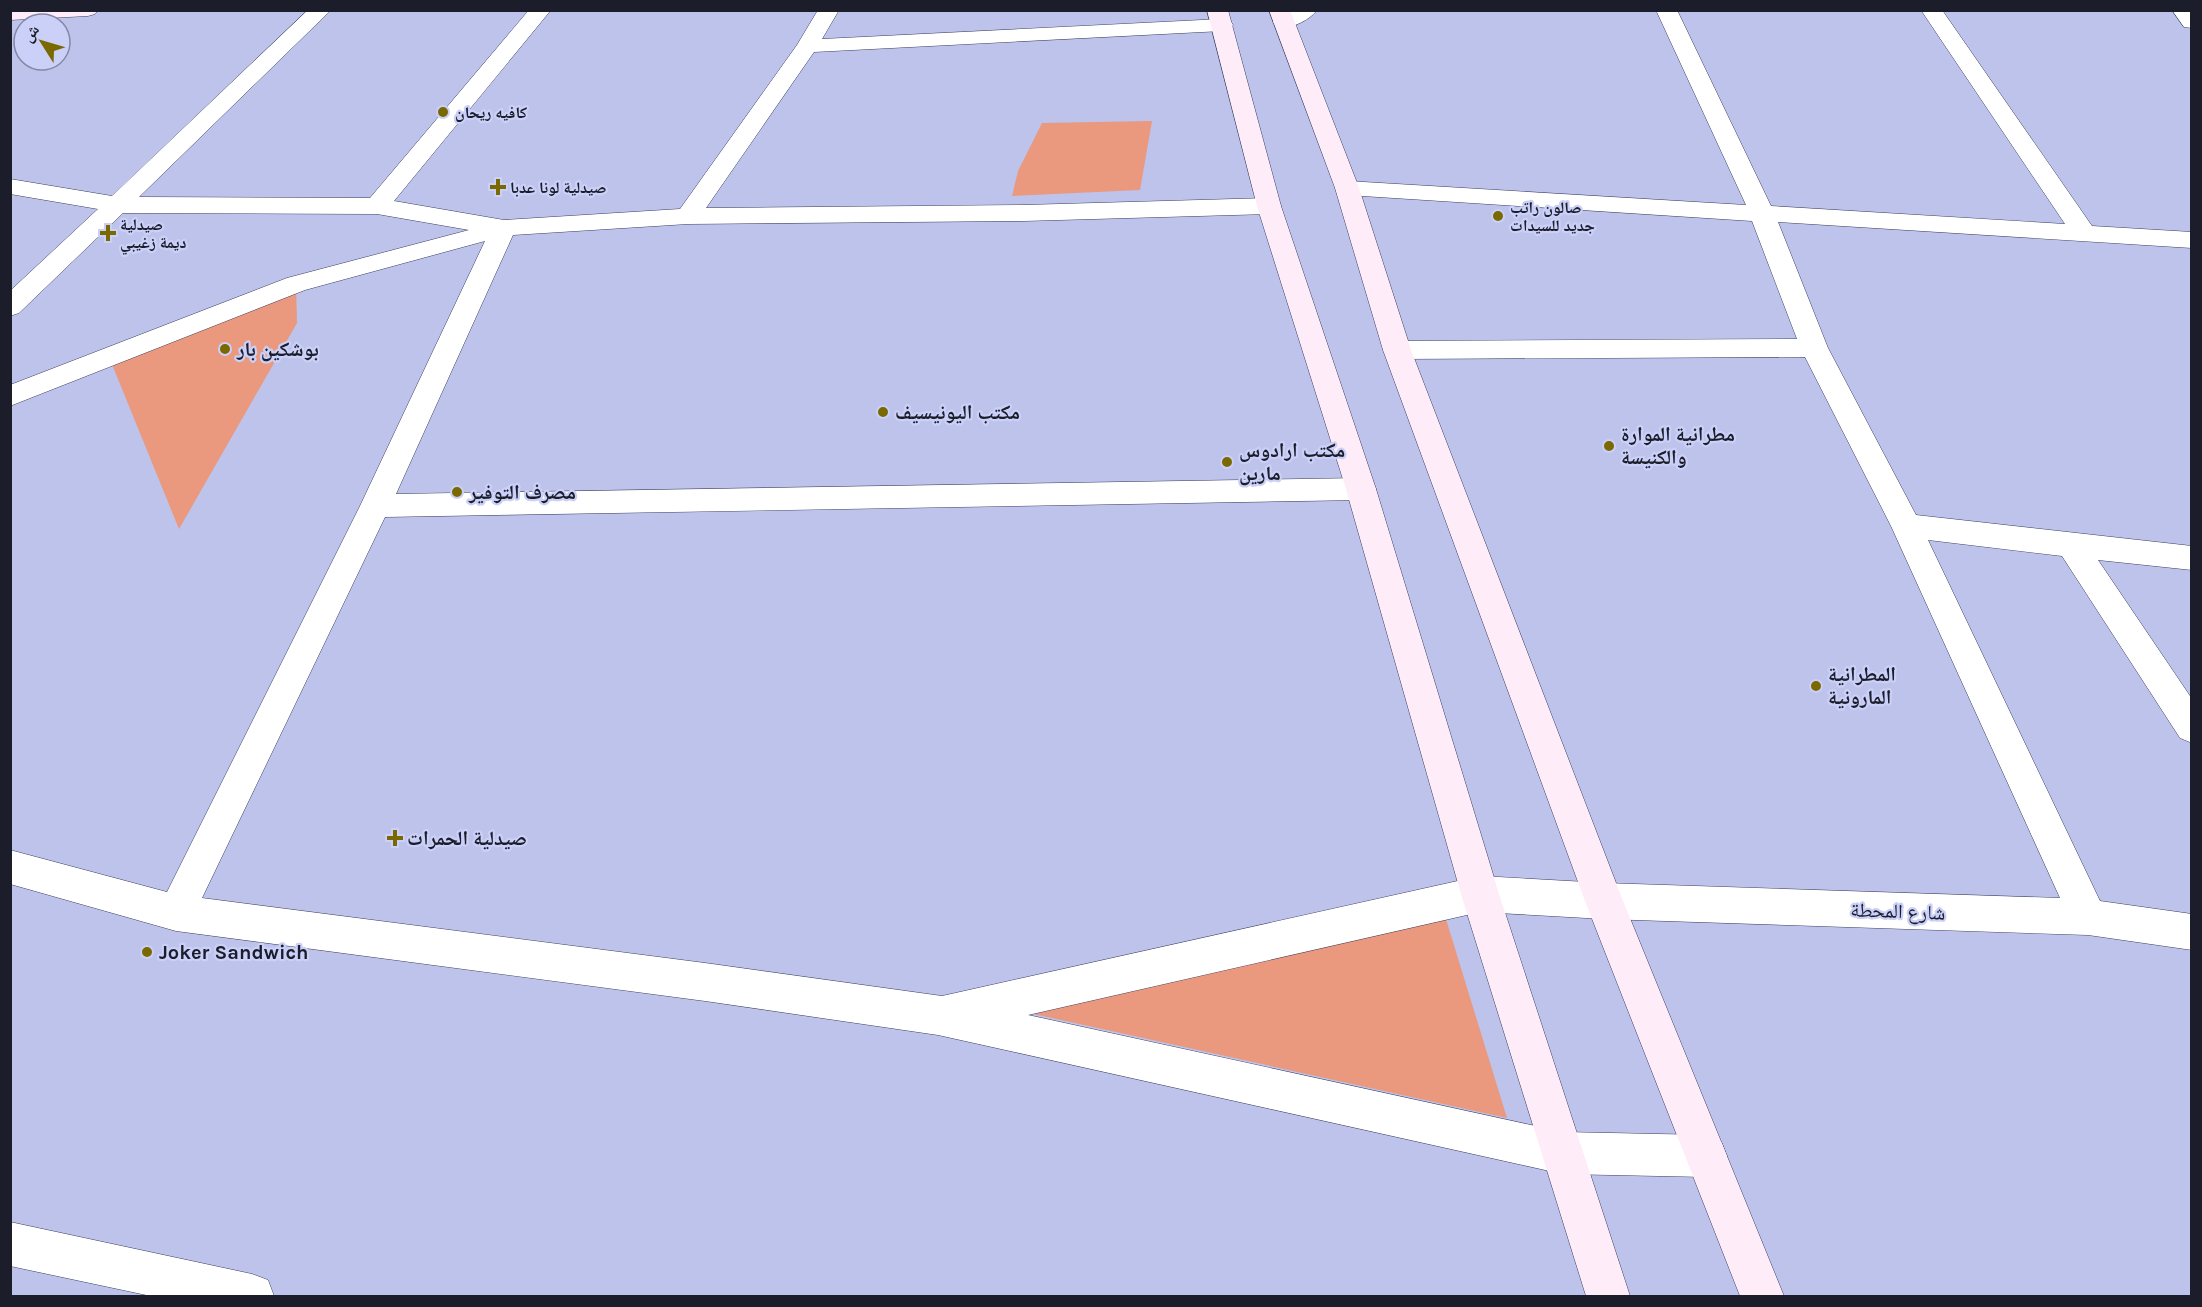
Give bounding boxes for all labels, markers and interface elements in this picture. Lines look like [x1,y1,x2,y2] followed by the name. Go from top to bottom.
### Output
[12,12,72,72] north arrow
[18,21,43,46] text: ش
[455,103,527,122] place label: كافيه ريحان
[436,105,450,119] marker: كافيه ريحان
[510,178,606,197] place label: صيدلية لونا عدبا
[491,180,505,194] marker: صيدلية لونا عدبا
[1510,198,1595,235] place label: صالون راتب جديد للسيدات
[1491,209,1505,223] marker: صالون راتب جديد للسيدات
[120,215,186,255] place label: صيدلية ديمة زغيبي
[101,226,115,240] marker: صيدلية ديمة زغيبي
[236,338,319,362] place label: بوشكين بار
[218,342,232,356] marker: بوشكين بار
[895,401,1020,424] place label: مكتب اليونيسيف
[876,405,890,419] marker: مكتب اليونيسيف
[1621,423,1735,469] place label: مطرانية الموارة والكنيسة
[1239,439,1345,486] place label: مكتب ارادوس مارين
[1602,439,1616,453] marker: مطرانية الموارة والكنيسة
[1220,455,1234,469] marker: مكتب ارادوس مارين
[468,481,576,504] place label: مصرف التوفير
[450,485,464,499] marker: مصرف التوفير
[1828,663,1896,709] place label: المطرانية المارونية
[1809,679,1823,693] marker: المطرانية المارونية
[407,827,527,850] place label: صيدلية الحمرات
[388,831,402,845] marker: صيدلية الحمرات
[1850,898,1946,926] street label: شارع المحطة
[159,941,309,964] place label: Joker Sandwich
[140,945,154,959] marker: Joker Sandwich

